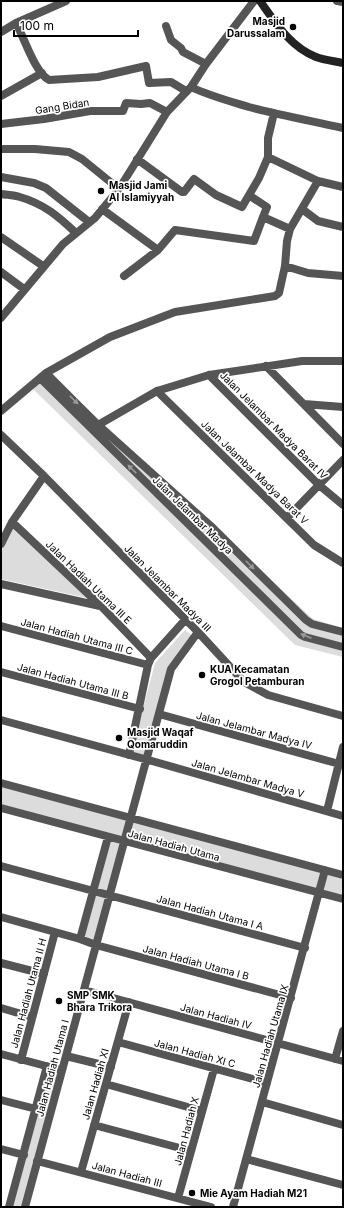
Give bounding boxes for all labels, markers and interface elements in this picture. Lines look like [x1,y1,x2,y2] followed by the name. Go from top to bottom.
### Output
[14,12,138,38] scale bar
[227,15,285,39] place label: Masjid Darussalam
[20,18,54,33] text: 100 m
[288,22,298,32] marker: Masjid Darussalam
[34,96,90,116] street label: Gang Bidan
[109,179,174,204] place label: Masjid Jami Al Islamiyyah
[96,186,106,196] marker: Masjid Jami Al Islamiyyah
[218,369,330,481] street label: Jalan Jelambar Madya Barat IV
[69,395,78,405] one-way arrow
[199,418,311,526] street label: Jalan Jelambar Madya Barat V
[127,464,137,474] one-way arrow
[150,474,236,556] street label: Jalan Jelambar Madya
[44,538,134,626] street label: Jalan Hadiah Utama III E
[122,542,214,634] street label: Jalan Jelambar Madya III
[245,560,255,570] one-way arrow
[20,615,134,657] street label: Jalan Hadiah Utama III C
[299,633,311,639] one-way arrow
[16,660,130,702] street label: Jalan Hadiah Utama III B
[210,663,305,688] place label: KUA Kecamatan Grogol Petamburan
[197,670,207,680] marker: KUA Kecamatan Grogol Petamburan
[195,709,313,751] street label: Jalan Jelambar Madya IV
[127,726,194,750] place label: Masjid Waqaf Qomaruddin
[114,733,124,743] marker: Masjid Waqaf Qomaruddin
[190,756,306,800] street label: Jalan Jelambar Madya V
[127,827,221,863] street label: Jalan Hadiah Utama
[155,892,265,932] street label: Jalan Hadiah Utama I A
[8,937,48,1049] street label: Jalan Hadiah Utama II H
[142,942,250,982] street label: Jalan Hadiah Utama I B
[249,983,291,1089] street label: Jalan Hadiah Utama IX
[67,989,132,1013] place label: SMP SMK Bhara Trikora
[54,996,64,1006] marker: SMP SMK Bhara Trikora
[179,1001,253,1031] street label: Jalan Hadiah IV
[33,1018,71,1118] street label: Jalan Hadiah Utama I
[153,1036,237,1070] street label: Jalan Hadiah XI C
[79,1047,111,1121] street label: Jalan Hadiah XI
[171,1095,201,1167] street label: Jalan Hadiah X
[91,1159,163,1189] street label: Jalan Hadiah III
[200,1187,307,1200] place label: Mie Ayam Hadiah M21
[187,1188,197,1198] marker: Mie Ayam Hadiah M21

